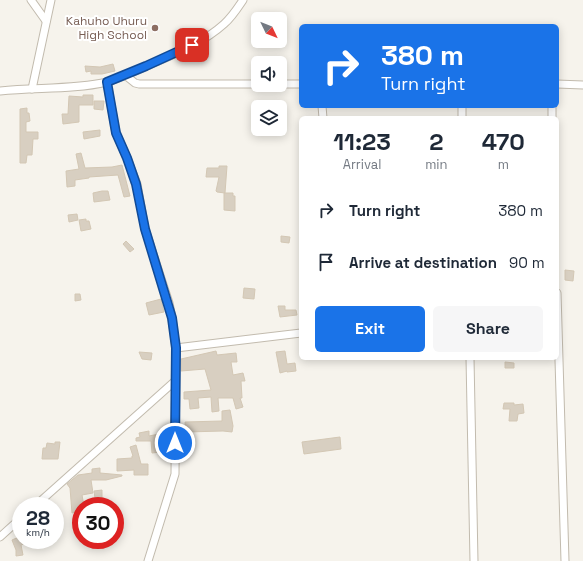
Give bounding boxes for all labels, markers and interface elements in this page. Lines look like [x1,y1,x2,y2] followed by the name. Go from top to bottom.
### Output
[251,12,287,48] north arrow
[251,12,287,136] map controls
[66,13,147,43] place label: Kahuho Uhuru High School
[150,23,160,33] marker: Kahuho Uhuru High School
[175,28,209,62] pin
[181,34,203,56] icon: arrive
[381,37,464,73] text: 380 m
[315,40,367,92] icon: right
[251,56,287,92] button: sound
[381,72,465,95] text: Turn right
[251,100,287,136] button: layers
[333,126,391,157] text: 11:23
[429,126,443,157] text: 2
[482,126,525,157] text: 470
[343,156,381,173] text: Arrival
[425,156,448,173] text: min
[498,156,509,173] text: m
[315,199,337,221] icon: right
[349,201,420,220] text: Turn right
[498,201,543,220] text: 380 m
[315,251,337,273] icon: arrive
[349,253,497,272] text: Arrive at destination
[509,253,545,272] text: 90 m
[315,306,425,352] button: Exit
[433,306,543,352] button: Share
[154,422,196,464] position arrow
[72,497,124,549] speed limit sign: 30
[26,505,50,531] text: 28
[26,526,50,539] text: km/h

